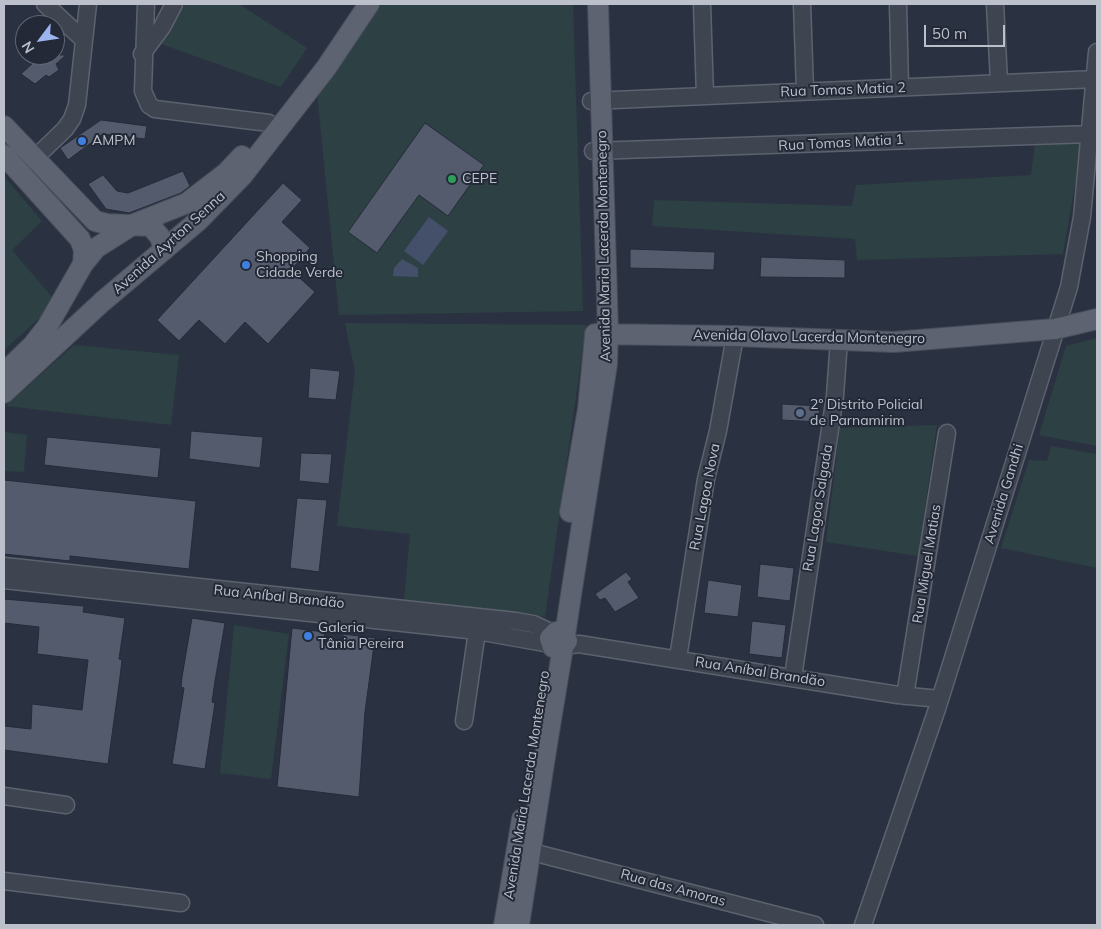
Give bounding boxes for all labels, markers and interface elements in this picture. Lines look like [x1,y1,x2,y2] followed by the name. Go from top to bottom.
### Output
[15,15,65,65] north arrow
[926,15,1007,47] scale bar
[932,24,967,43] text: 50 m
[18,38,38,56] text: N
[780,79,906,101] street label: Rua Tomas Matia 2
[594,130,614,362] street label: Avenida Maria Lacerda Montenegro
[778,131,904,155] street label: Rua Tomas Matia 1
[92,133,135,149] place label: AMPM
[76,135,88,147] marker: AMPM
[462,171,497,187] place label: CEPE
[446,173,458,185] marker: CEPE
[109,188,229,298] street label: Avenida Ayrton Senna
[256,249,343,282] place label: Shopping Cidade Verde
[240,259,252,271] marker: Shopping Cidade Verde
[693,327,925,347] street label: Avenida Olavo Lacerda Montenegro
[810,397,923,430] place label: 2º Distrito Policial de Parnamirim
[794,407,806,419] marker: 2º Distrito Policial de Parnamirim
[686,442,724,552] street label: Rua Lagoa Nova
[981,442,1027,546] street label: Avenida Gandhi
[800,443,836,573] street label: Rua Lagoa Salgada
[909,503,945,625] street label: Rua Miguel Matias
[213,582,345,612] street label: Rua Aníbal Brandão
[318,620,404,652] place label: Galeria Tânia Pereira
[302,630,314,642] marker: Galeria Tânia Pereira
[694,653,826,691] street label: Rua Aníbal Brandão
[501,669,553,901] street label: Avenida Maria Lacerda Montenegro
[619,866,727,910] street label: Rua das Amoras

